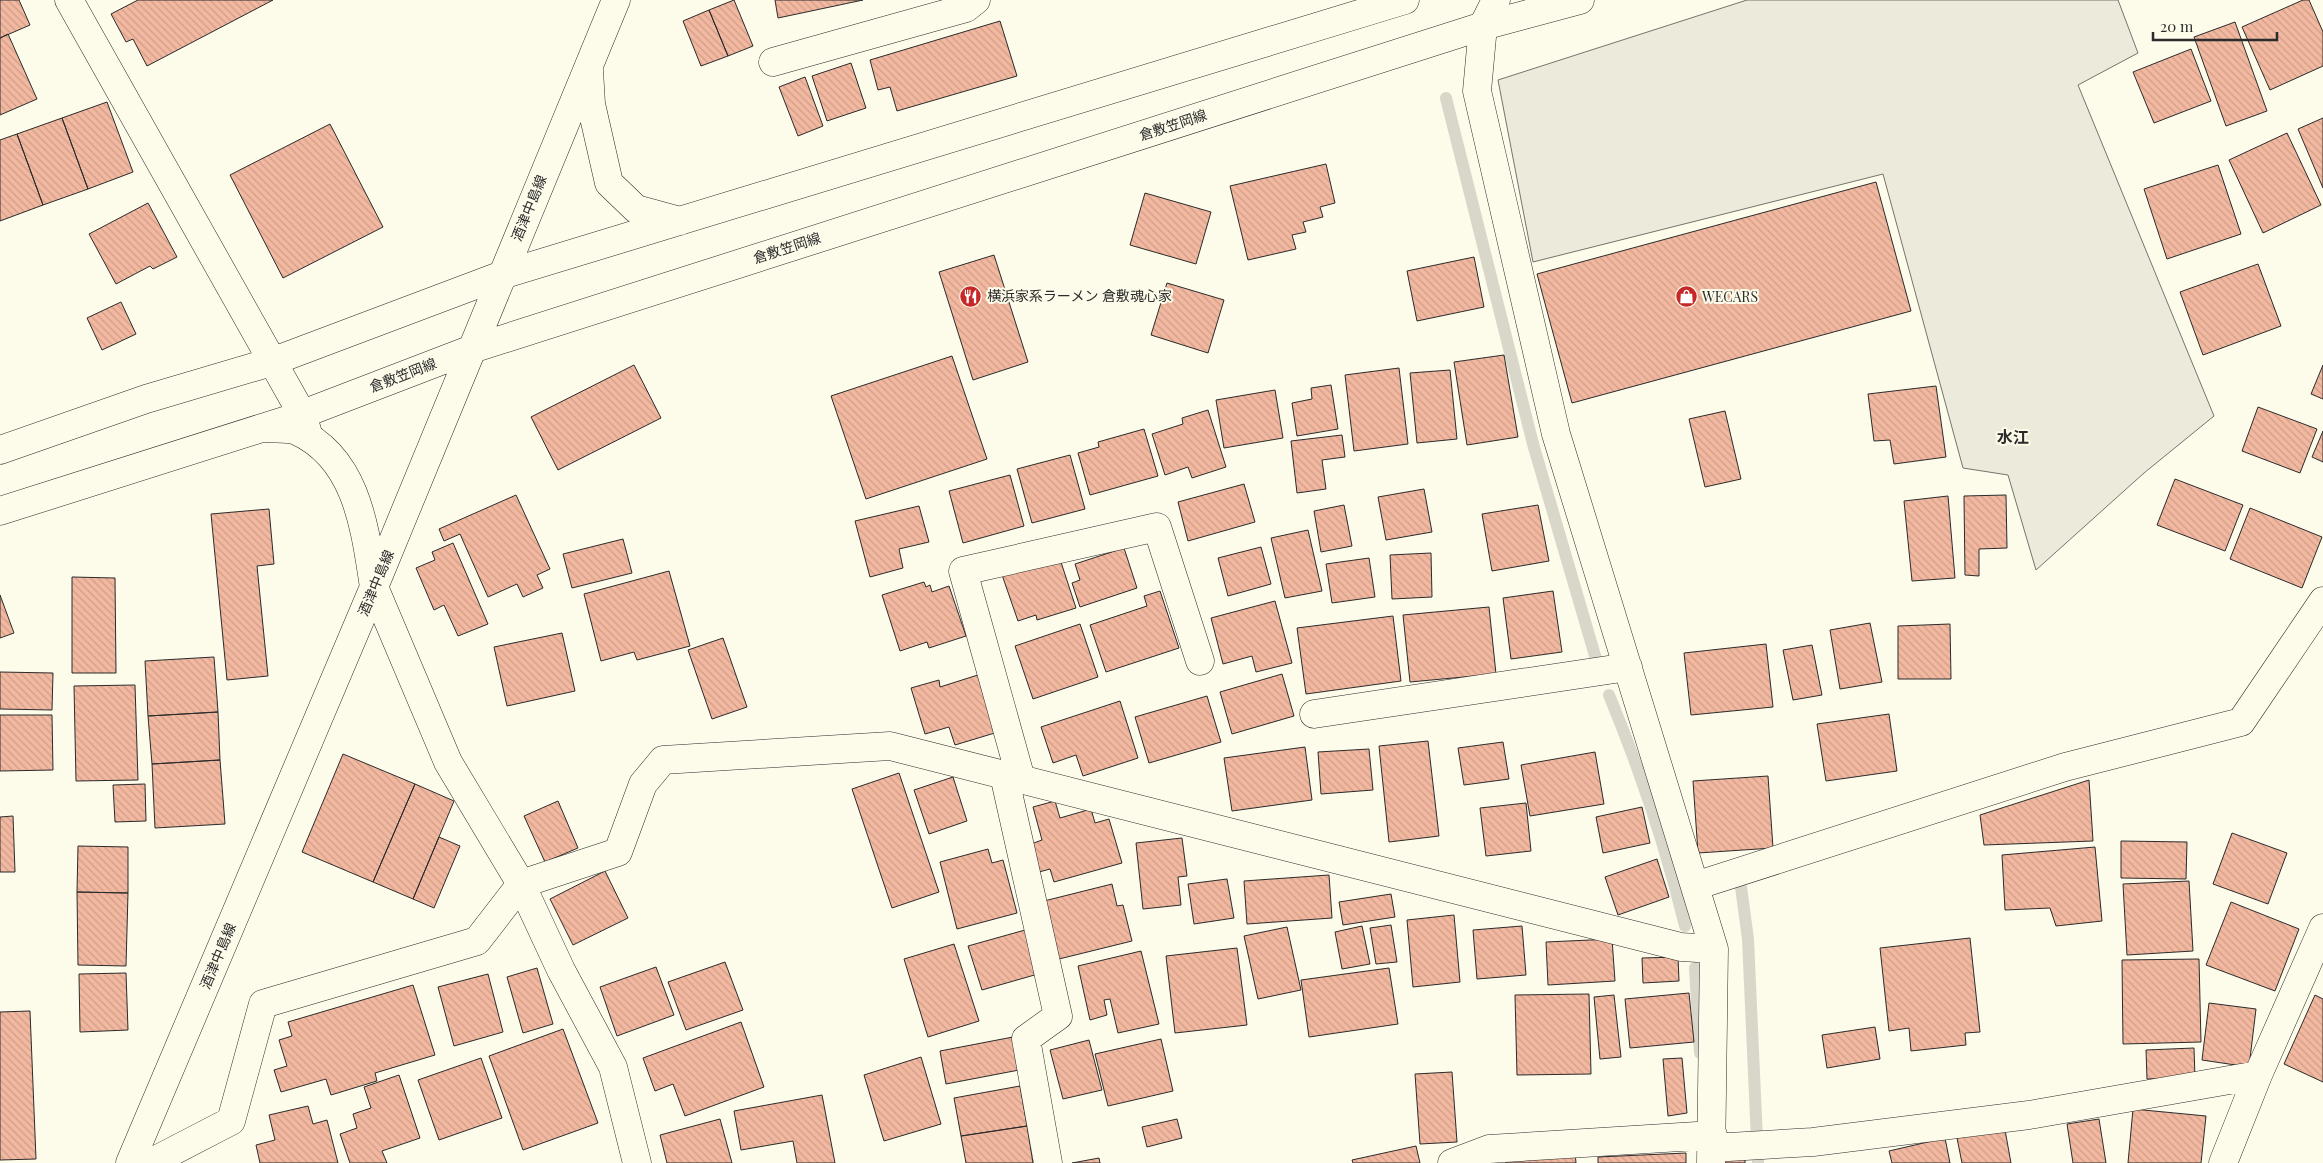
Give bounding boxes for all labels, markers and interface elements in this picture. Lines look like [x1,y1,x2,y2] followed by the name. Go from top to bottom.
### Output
[2153,10,2277,42] scale bar
[2160,16,2194,36] text: 20 m
[1137,105,1209,144] street label: 倉敷笠岡線
[507,172,550,244] street label: 酒津中島線
[751,228,823,267] street label: 倉敷笠岡線
[959,284,983,308] restaurant icon: 横浜家系ラーメン 倉敷魂心家
[1674,285,1698,309] shop icon: WECARS
[987,286,1172,305] place label: 横浜家系ラーメン 倉敷魂心家
[1701,287,1758,306] place label: WECARS
[367,353,439,396] street label: 倉敷笠岡線
[1997,426,2029,447] district label: 水江
[353,547,398,619] street label: 酒津中島線
[195,920,240,992] street label: 酒津中島線

